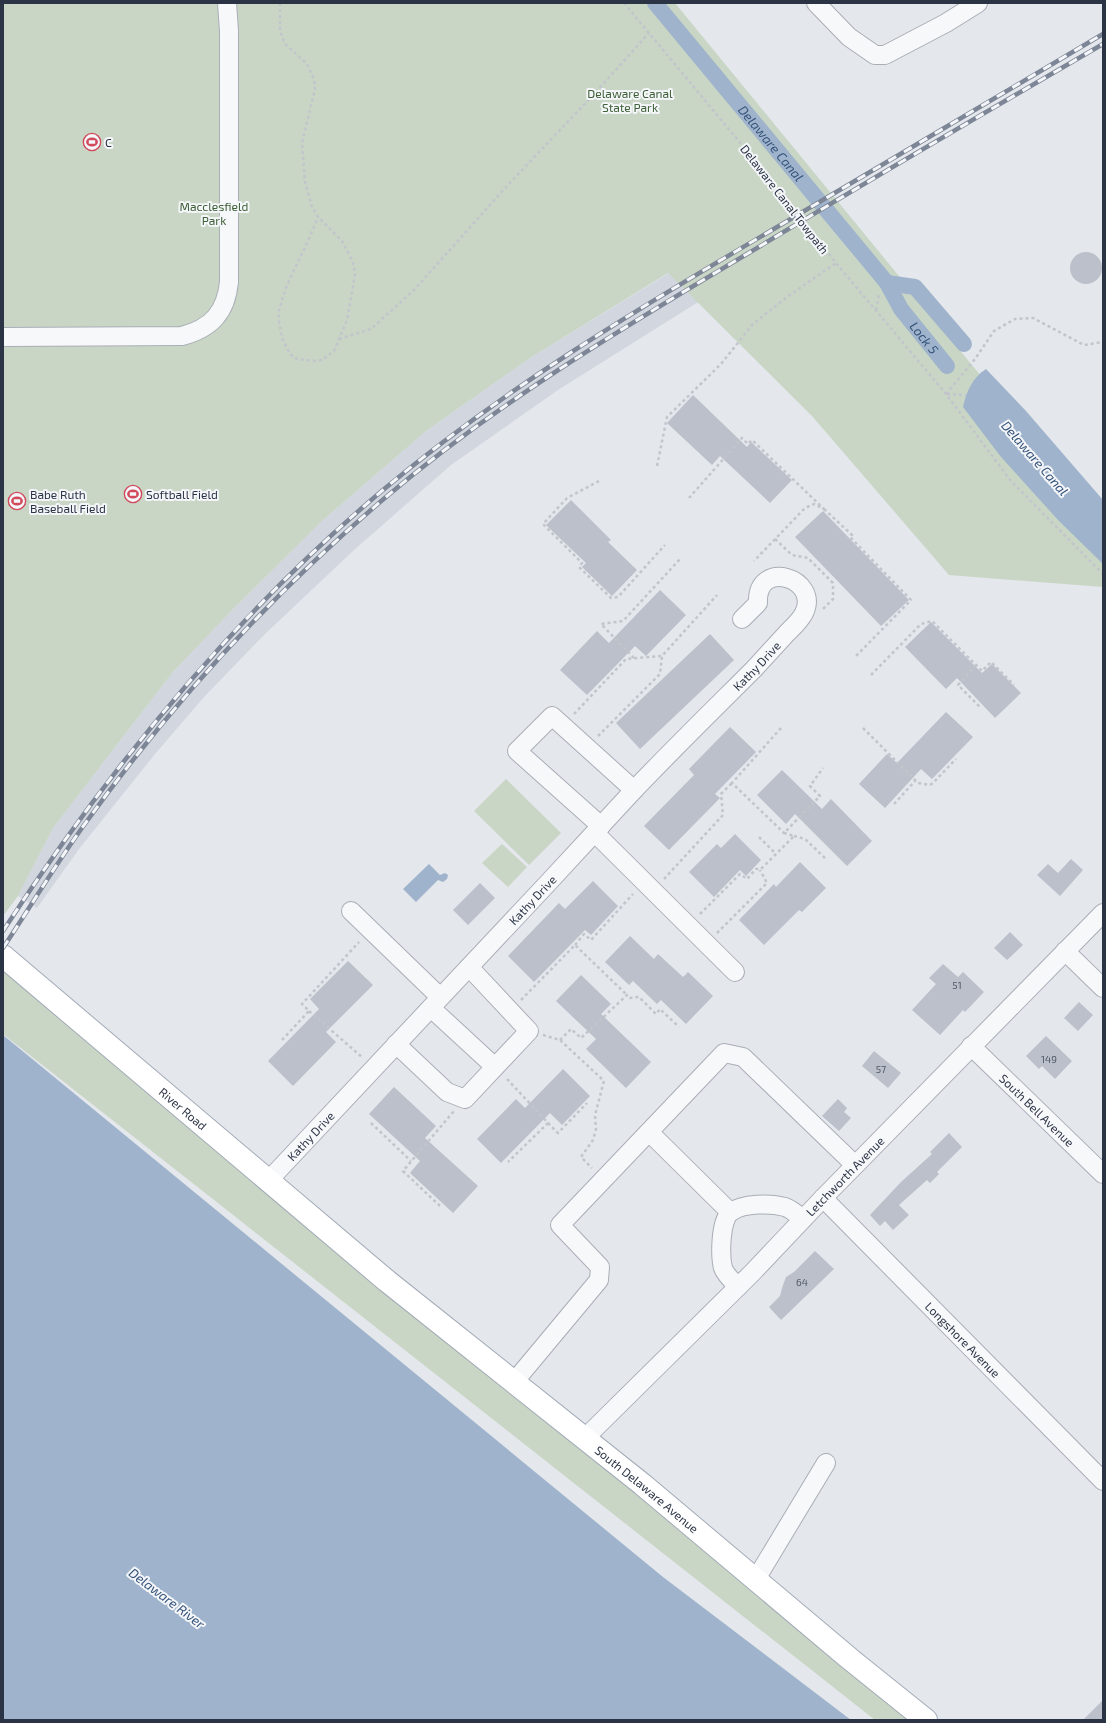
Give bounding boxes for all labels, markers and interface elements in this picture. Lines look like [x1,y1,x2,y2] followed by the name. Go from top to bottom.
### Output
[587,86,673,114] park label: Delaware Canal State Park
[735,102,807,185] water label: Delaware Canal
[82,132,102,152] sports icon: C
[105,135,112,149] place label: C
[738,142,832,256] street label: Delaware Canal Towpath
[179,199,249,227] park label: Macclesfield Park
[906,318,942,357] water label: Lock 5
[998,417,1072,499] water label: Delaware Canal
[123,484,143,504] sports icon: Softball Field
[30,487,106,515] place label: Babe Ruth Baseball Field
[146,487,218,501] place label: Softball Field
[7,491,27,511] sports icon: Babe Ruth Baseball Field
[730,638,783,693] street label: Kathy Drive
[506,872,559,927] street label: Kathy Drive
[952,979,962,991] house number: 51
[1041,1053,1057,1065] house number: 149
[876,1063,886,1075] house number: 57
[997,1071,1077,1149] street label: South Bell Avenue
[156,1084,210,1133] street label: River Road
[284,1108,337,1163] street label: Kathy Drive
[803,1133,887,1219] street label: Letchworth Avenue
[796,1276,808,1288] house number: 64
[923,1299,1003,1380] street label: Longshore Avenue
[592,1443,701,1536] street label: South Delaware Avenue
[126,1564,209,1632] water label: Delaware River

